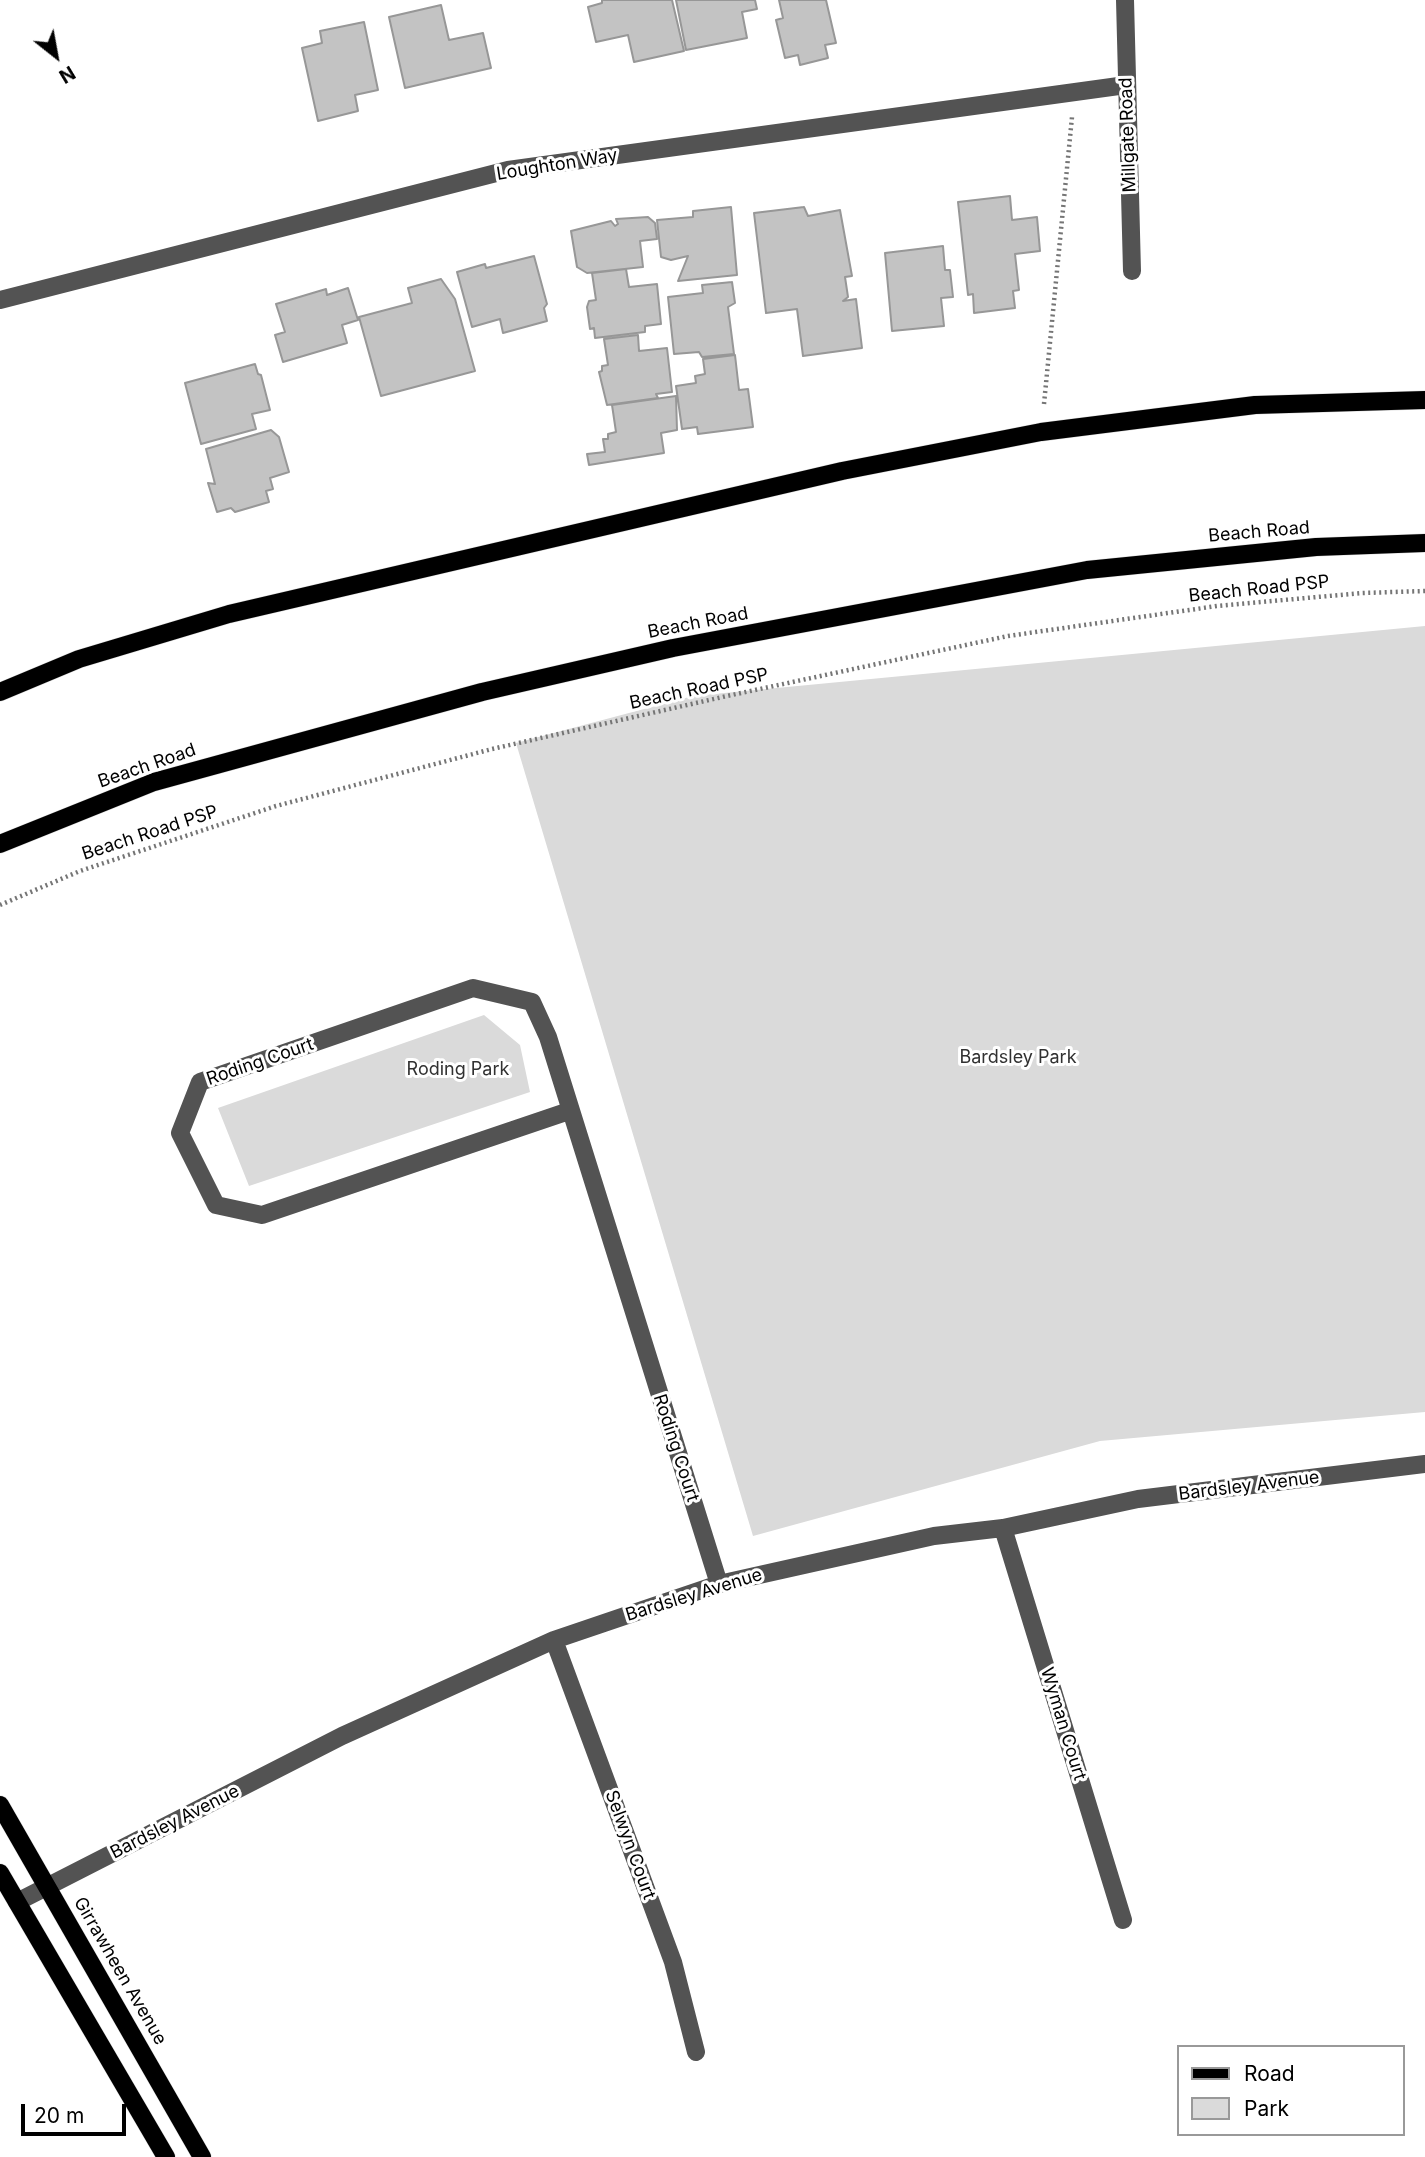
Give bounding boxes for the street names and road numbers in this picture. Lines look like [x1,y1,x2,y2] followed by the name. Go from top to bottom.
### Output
[1115,77,1141,193] street label: Millgate Road
[495,145,619,185] street label: Loughton Way
[1207,517,1311,547] street label: Beach Road
[1187,571,1331,607] street label: Beach Road PSP
[646,603,750,643] street label: Beach Road
[628,664,770,714] street label: Beach Road PSP
[95,739,199,793] street label: Beach Road
[79,801,221,865] street label: Beach Road PSP
[204,1034,316,1090] street label: Roding Court
[648,1392,704,1504] street label: Roding Court
[1177,1467,1321,1505] street label: Bardsley Avenue
[623,1564,765,1626] street label: Bardsley Avenue
[1036,1665,1090,1783] street label: Wyman Court
[107,1780,243,1864] street label: Bardsley Avenue
[600,1788,660,1902] street label: Selwyn Court
[69,1893,171,2049] street label: Girrawheen Avenue

